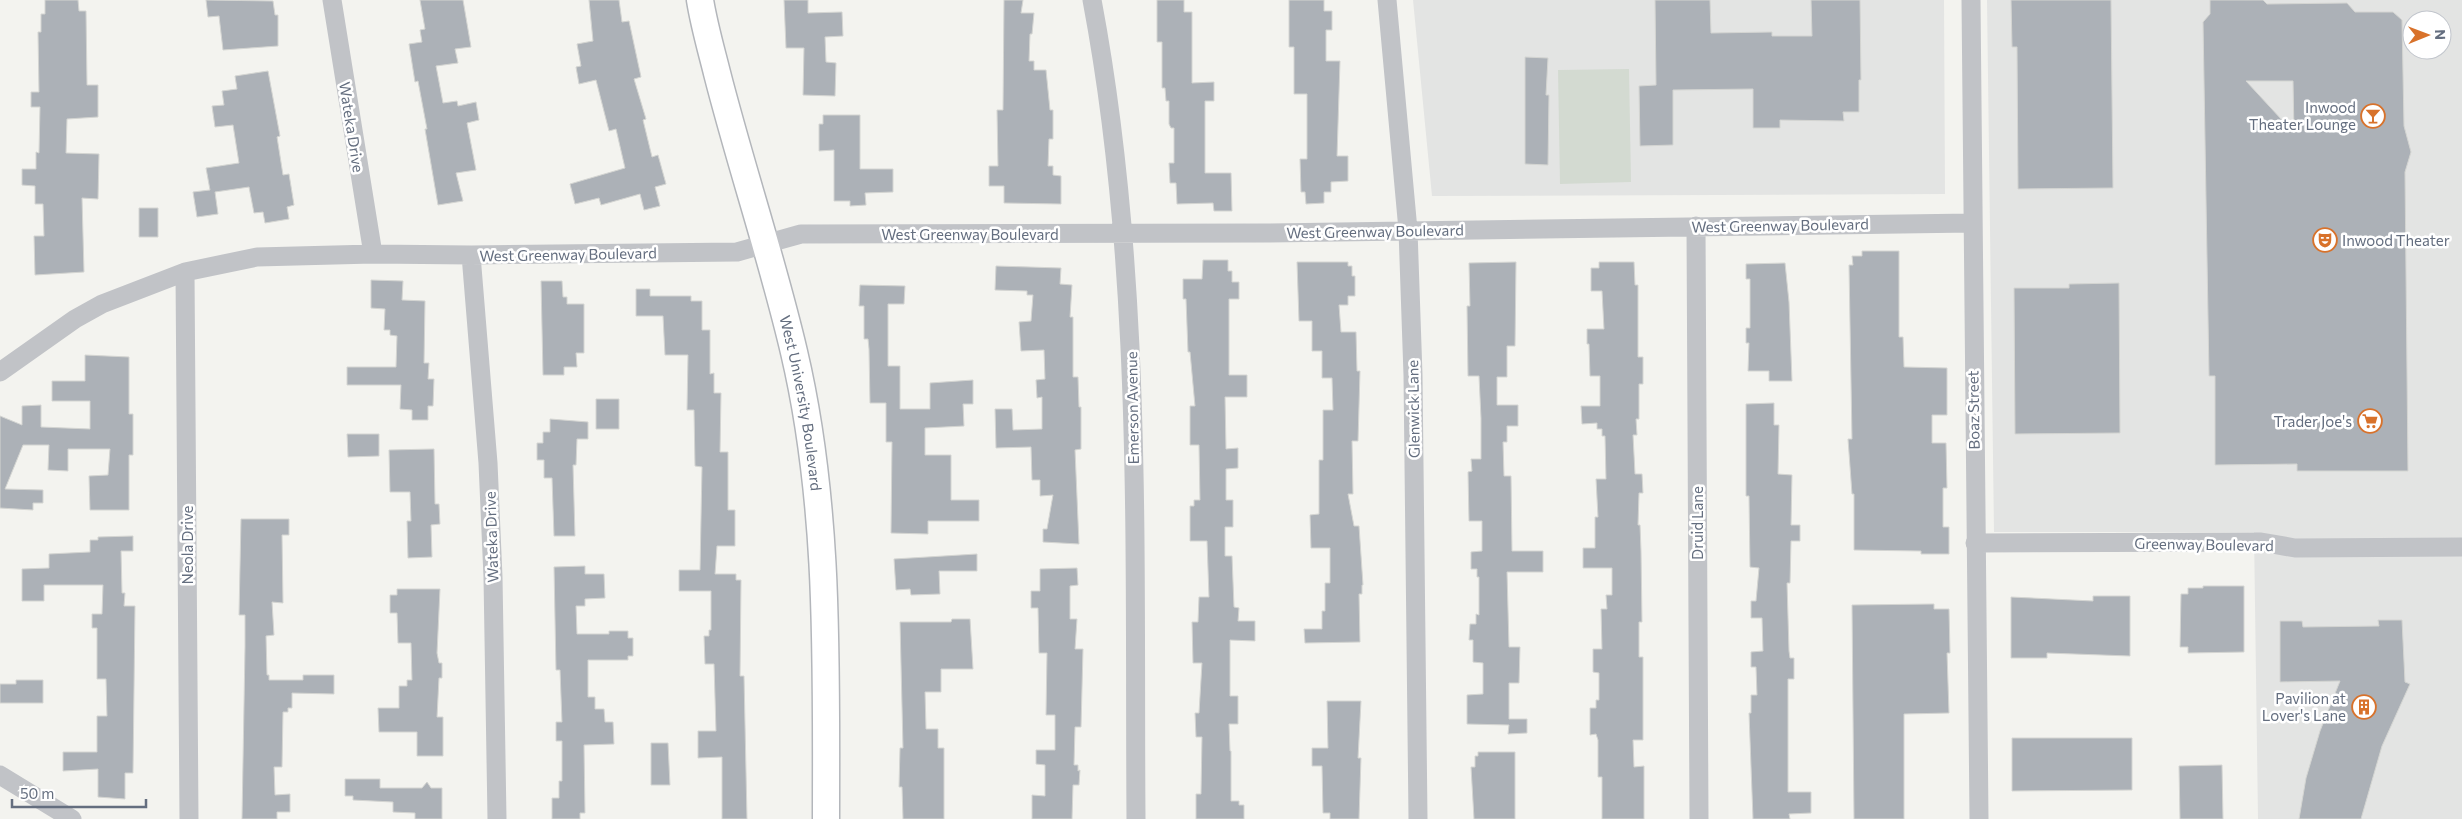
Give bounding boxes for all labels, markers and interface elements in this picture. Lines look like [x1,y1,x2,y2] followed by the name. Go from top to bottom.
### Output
[2402,10,2452,60] north arrow
[2432,29,2449,40] text: N
[336,80,368,174] street label: Wateka Drive
[2249,98,2356,133] place label: Inwood Theater Lounge
[2360,103,2386,129] bar icon: Inwood Theater Lounge
[1691,214,1869,236] street label: West Greenway Boulevard
[1286,220,1464,242] street label: West Greenway Boulevard
[881,225,1059,243] street label: West Greenway Boulevard
[2312,227,2338,253] theatre icon: Inwood Theater
[2342,231,2450,249] place label: Inwood Theater
[479,243,657,265] street label: West Greenway Boulevard
[776,313,826,492] street label: West University Boulevard
[1122,351,1142,465] street label: Emerson Avenue
[1403,360,1423,458] street label: Glenwick Lane
[1963,370,1983,450] street label: Boaz Street
[2357,408,2383,434] supermarket icon: Trader Joe's
[2273,412,2352,430] place label: Trader Joe's
[1688,486,1706,560] street label: Druid Lane
[480,491,502,583] street label: Wateka Drive
[178,505,196,584] street label: Neola Drive
[2134,534,2274,554] street label: Greenway Boulevard
[2262,689,2346,724] place label: Pavilion at Lover's Lane
[2351,694,2377,720] building icon: Pavilion at Lover's Lane
[12,776,146,808] scale bar
[20,784,54,802] text: 50 m

